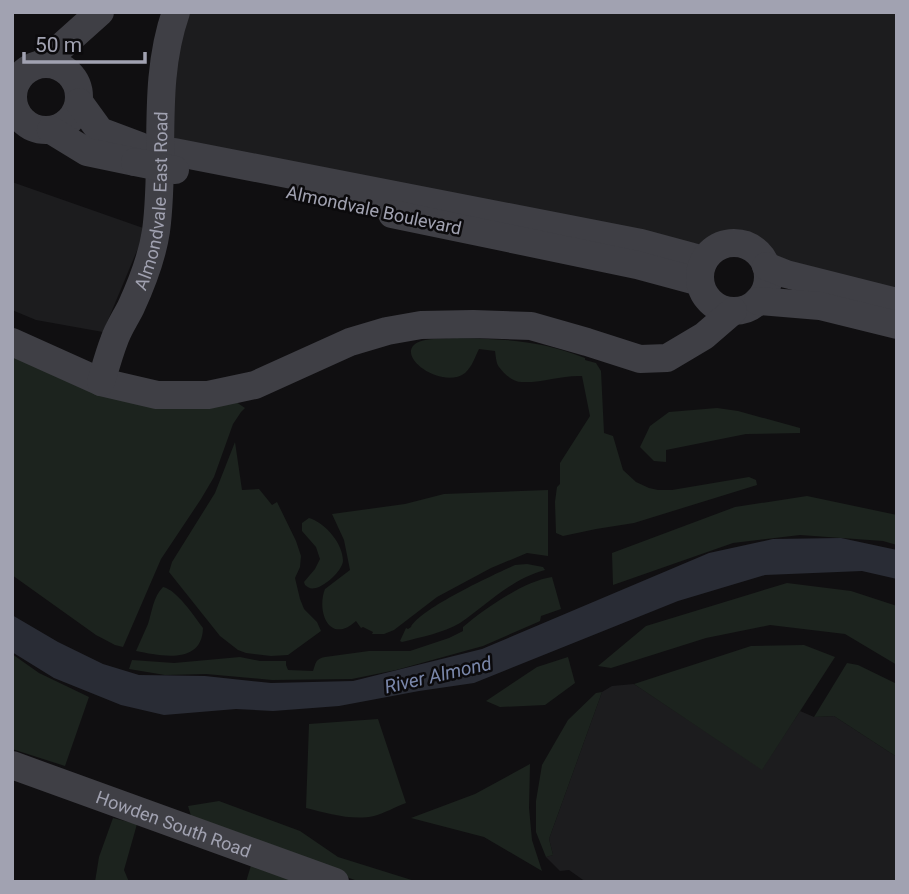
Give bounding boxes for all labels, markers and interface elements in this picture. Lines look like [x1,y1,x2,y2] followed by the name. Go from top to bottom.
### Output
[24,21,145,65] scale bar
[35,33,82,57] text: 50 m
[129,111,171,293] street label: Almondvale East Road
[284,181,464,239] street label: Almondvale Boulevard
[382,651,494,698] water label: River Almond
[93,786,254,861] street label: Howden South Road

